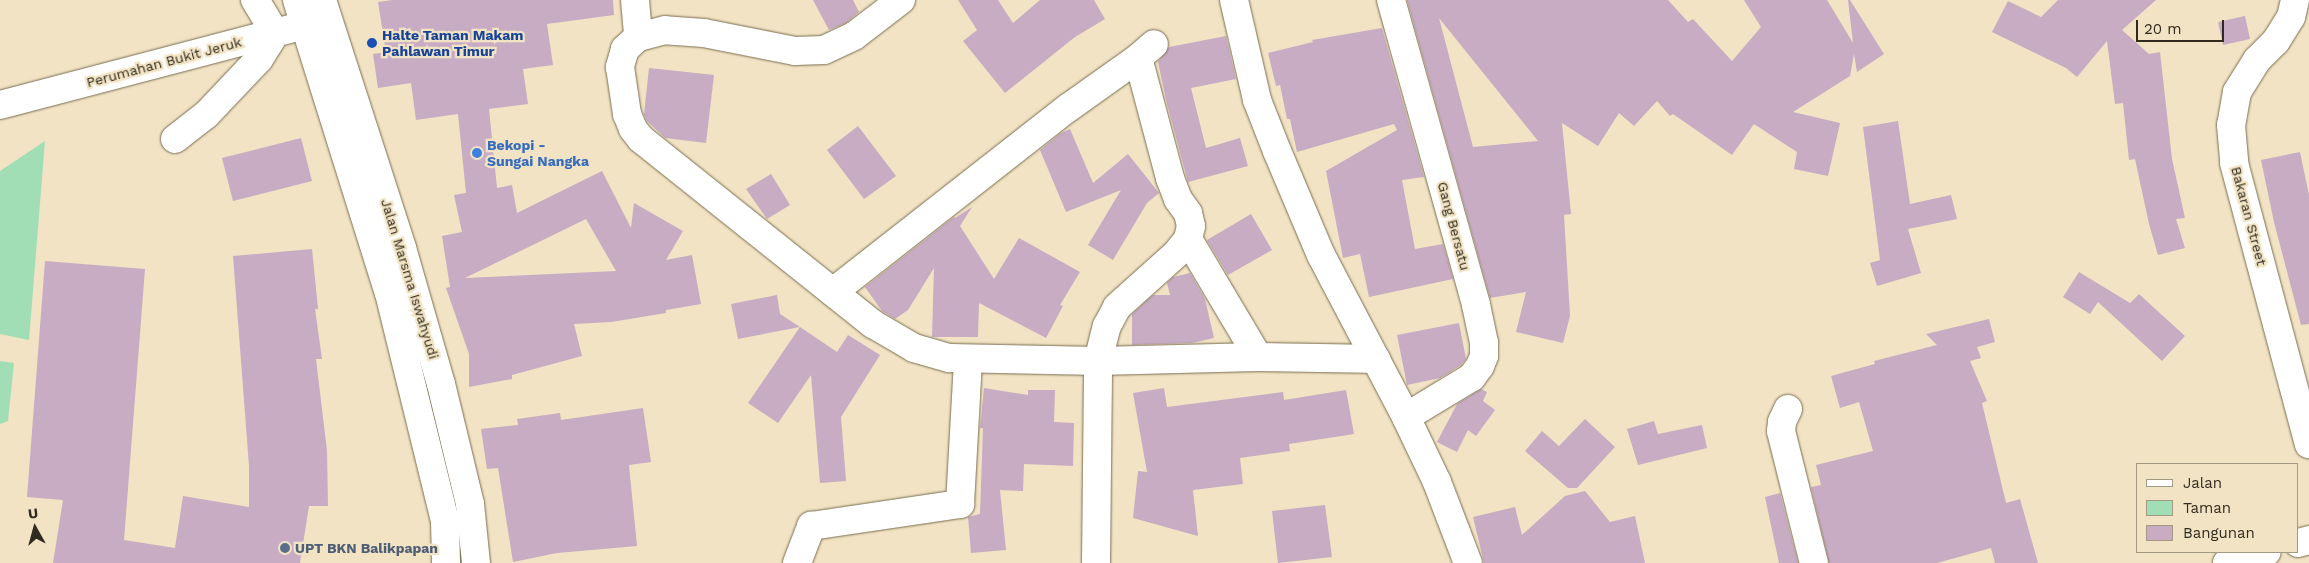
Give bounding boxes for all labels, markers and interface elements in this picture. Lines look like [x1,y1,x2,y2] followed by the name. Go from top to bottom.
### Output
[2139,10,2226,42] scale bar
[2144,20,2182,38] text: 20 m
[382,27,524,59] place label: Halte Taman Makam Pahlawan Timur
[84,33,244,91] street label: Perumahan Bukit Jeruk
[366,37,378,49] marker: Halte Taman Makam Pahlawan Timur
[487,137,589,170] place label: Bekopi - Sungai Nangka
[471,147,483,159] marker: Bekopi - Sungai Nangka
[2228,165,2270,267] street label: Bakaran Street
[1434,180,1474,272] street label: Gang Bersatu
[378,197,442,361] street label: Jalan Marsma Iswahyudi
[2136,463,2299,553] legend
[2183,474,2222,492] text: Jalan
[2183,499,2231,517] text: Taman
[10,503,60,553] north arrow
[27,505,39,522] text: U
[2183,524,2255,542] text: Bangunan
[295,540,438,556] place label: UPT BKN Balikpapan
[279,542,291,554] marker: UPT BKN Balikpapan

